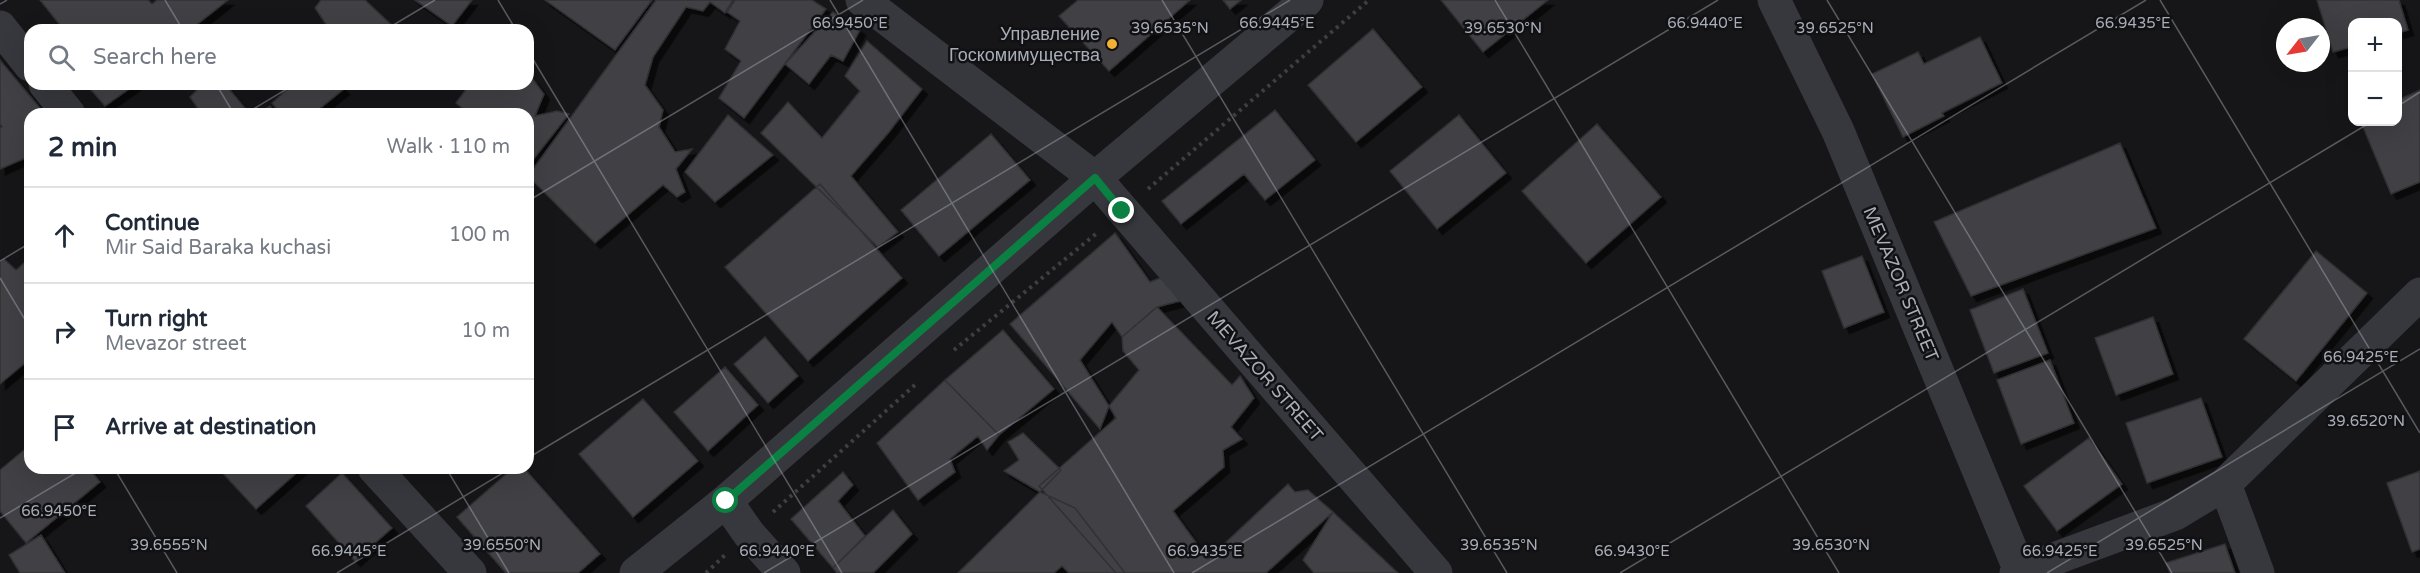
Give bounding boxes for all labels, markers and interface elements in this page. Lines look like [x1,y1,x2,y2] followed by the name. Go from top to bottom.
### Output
[812,14,888,32] text: 66.9450°E
[1239,14,1315,32] text: 66.9445°E
[1667,14,1743,32] text: 66.9440°E
[2095,14,2171,32] text: 66.9435°E
[2276,18,2330,72] north arrow
[2348,18,2402,126] map controls
[2348,18,2402,72] button: +
[1131,19,1209,37] text: 39.6535°N
[1464,19,1542,37] text: 39.6530°N
[1796,19,1874,37] text: 39.6525°N
[949,23,1101,66] place label: Управление Госкомимущества
[24,24,534,90] search box
[1105,37,1119,51] marker: Управление Госкомимущества
[45,41,78,74] icon: search
[93,44,217,70] text: Search here
[2348,72,2402,126] button: −
[48,132,117,163] text: 2 min
[387,135,510,159] text: Walk · 110 m
[1108,197,1134,223] route end
[1858,203,1944,365] street label: MEVAZOR STREET
[105,210,200,236] text: Continue
[48,219,81,252] icon: ahead
[449,223,510,247] text: 100 m
[105,236,331,260] text: Mir Said Baraka kuchasi
[105,306,207,332] text: Turn right
[1202,306,1328,446] street label: MEVAZOR STREET
[48,315,81,348] icon: right
[461,319,510,343] text: 10 m
[105,332,247,356] text: Mevazor street
[2323,348,2399,366] text: 66.9425°E
[48,411,81,444] icon: arrive
[2327,412,2405,430] text: 39.6520°N
[105,414,316,440] text: Arrive at destination
[712,487,738,513] route start
[21,502,97,520] text: 66.9450°E
[130,536,208,554] text: 39.6555°N
[463,536,541,554] text: 39.6550°N
[1460,536,1538,554] text: 39.6535°N
[1792,536,1870,554] text: 39.6530°N
[2125,536,2203,554] text: 39.6525°N
[311,542,387,560] text: 66.9445°E
[739,542,815,560] text: 66.9440°E
[1167,542,1243,560] text: 66.9435°E
[1594,542,1670,560] text: 66.9430°E
[2022,542,2098,560] text: 66.9425°E

